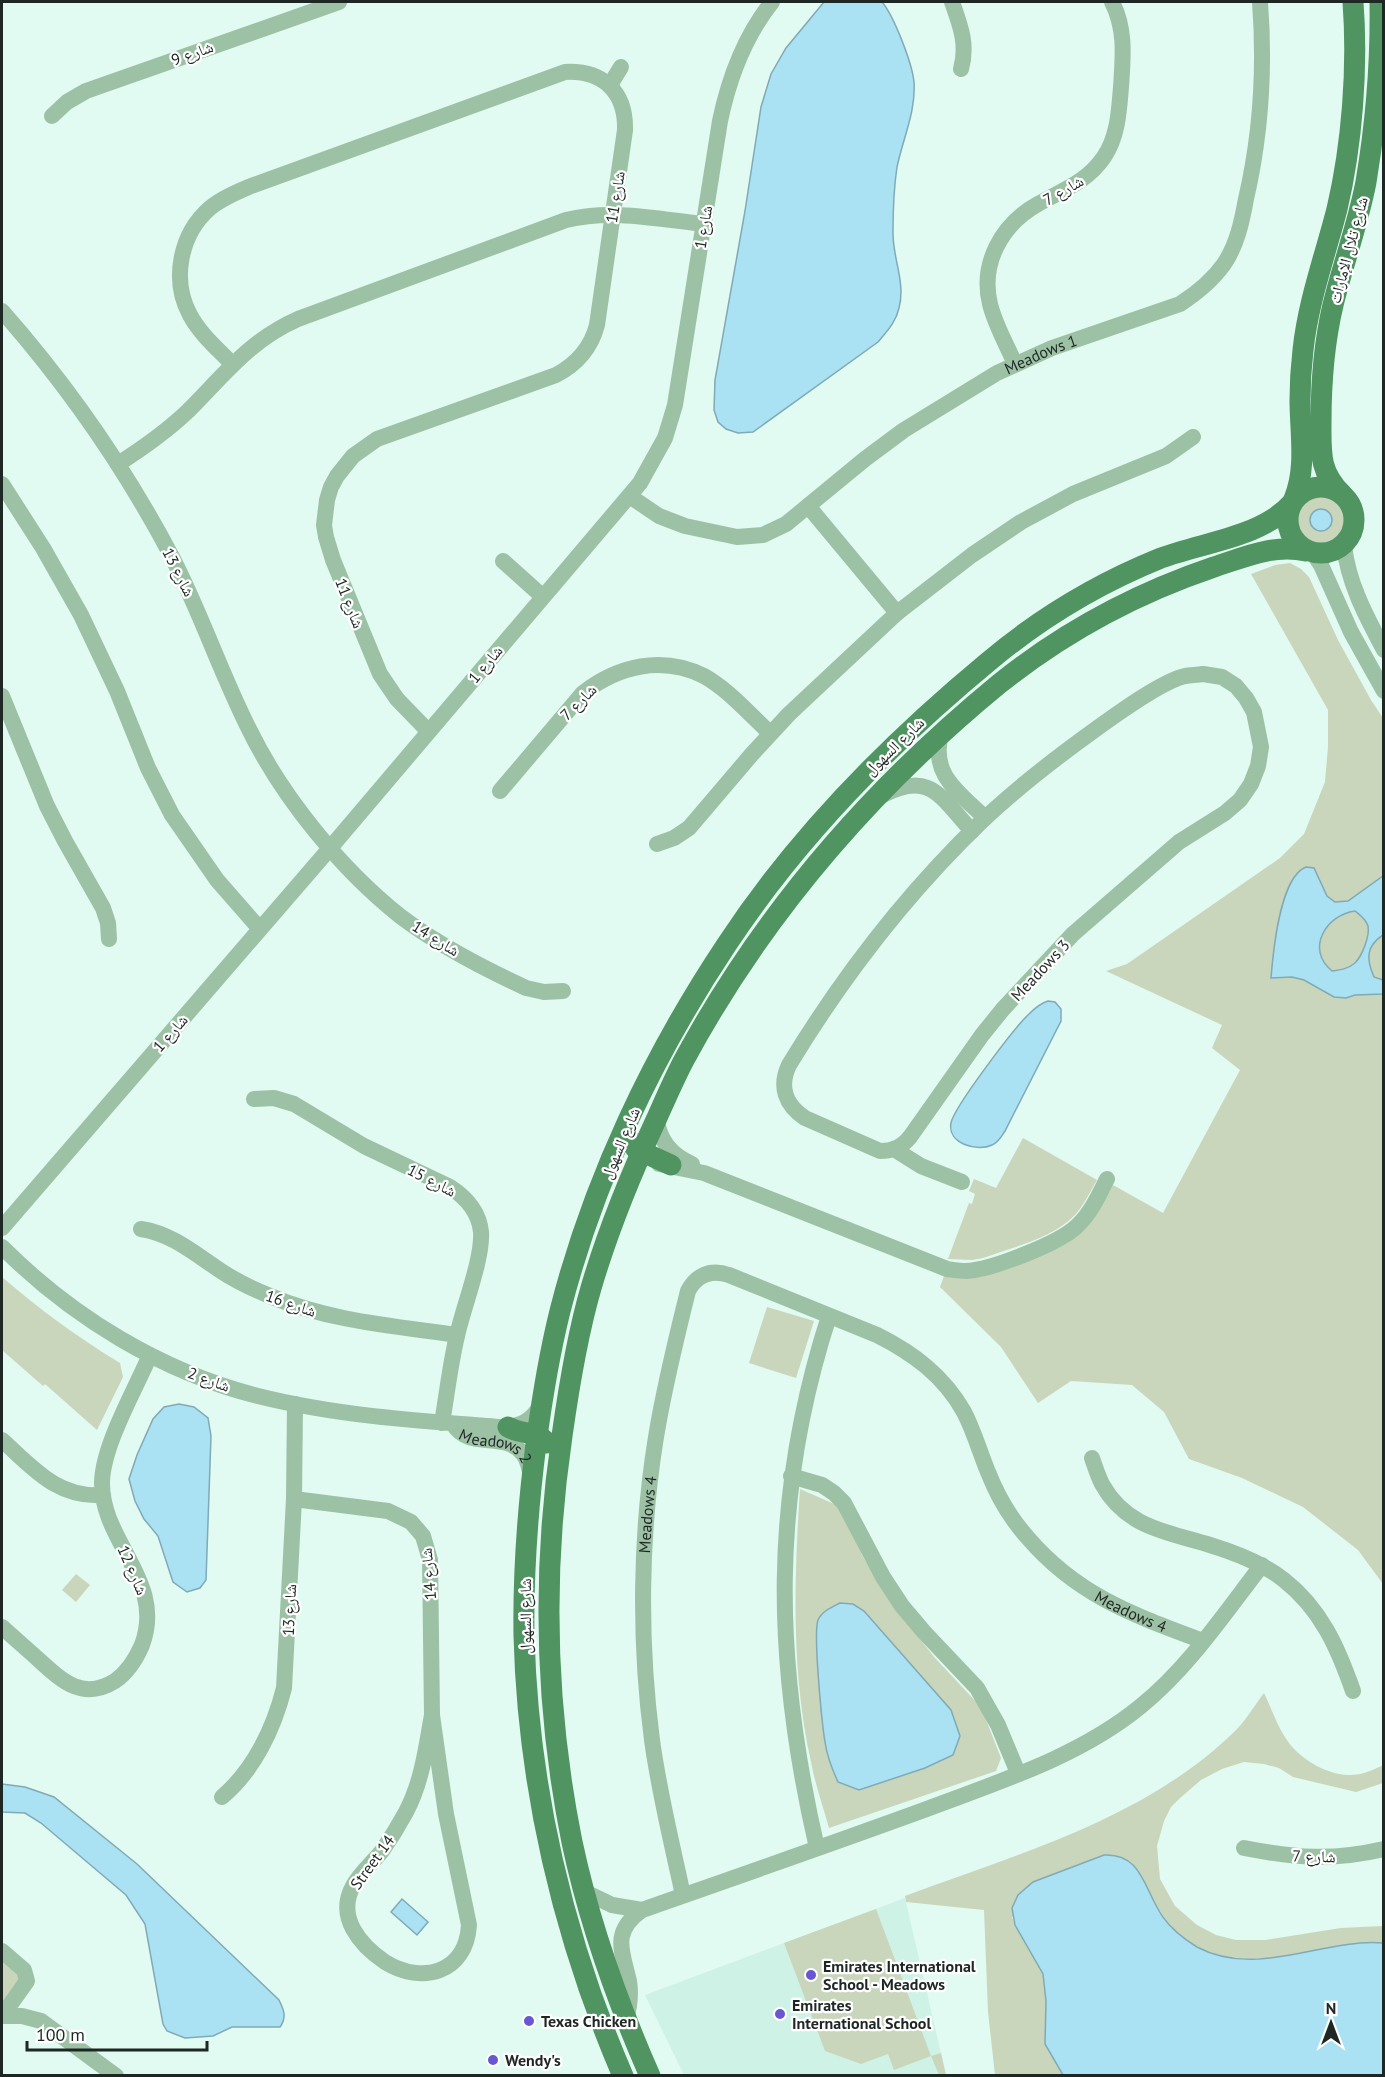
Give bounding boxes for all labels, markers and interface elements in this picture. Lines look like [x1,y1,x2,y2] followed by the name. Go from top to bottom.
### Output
[168,36,216,71] street label: شارع 9
[601,170,630,224] street label: شارع 11
[1039,170,1087,210] street label: شارع 7
[1324,195,1373,306] street label: شارع تلال الإمارات
[690,204,717,250] street label: شارع 1
[1001,330,1080,378] street label: Meadows 1
[157,544,200,600] street label: شارع 13
[330,575,369,631] street label: شارع 11
[463,641,507,688] street label: شارع 1
[556,680,601,725] street label: شارع 7
[860,713,929,780] street label: شارع السهول
[408,916,463,961] street label: شارع 14
[1006,935,1074,1005] street label: Meadows 3
[148,1010,193,1057] street label: شارع 1
[596,1104,645,1182] street label: شارع السهول
[404,1159,460,1202] street label: شارع 15
[263,1285,319,1322] street label: شارع 16
[185,1362,233,1397] street label: شارع 2
[456,1424,537,1467] street label: Meadows 2
[634,1475,660,1554] street label: Meadows 4
[112,1542,153,1598] street label: شارع 12
[416,1547,441,1601] street label: شارع 14
[515,1578,536,1654] street label: شارع السهول
[278,1583,301,1637] street label: شارع 13
[1091,1586,1170,1636] street label: Meadows 4
[346,1831,399,1893] street label: Street 14
[1292,1846,1336,1867] street label: شارع 7
[823,1956,976,1994] place label: Emirates International School - Meadows
[804,1968,818,1982] marker: Emirates International School - Meadows
[1301,1993,1361,2053] north arrow
[792,1995,931,2033] place label: Emirates International School
[1326,1998,1336,2018] text: N
[773,2007,787,2021] marker: Emirates International School
[541,2011,636,2031] place label: Texas Chicken
[27,2014,207,2052] scale bar
[522,2014,536,2028] marker: Texas Chicken
[36,2023,85,2046] text: 100 m
[505,2050,561,2070] place label: Wendy's
[486,2053,500,2067] marker: Wendy's

